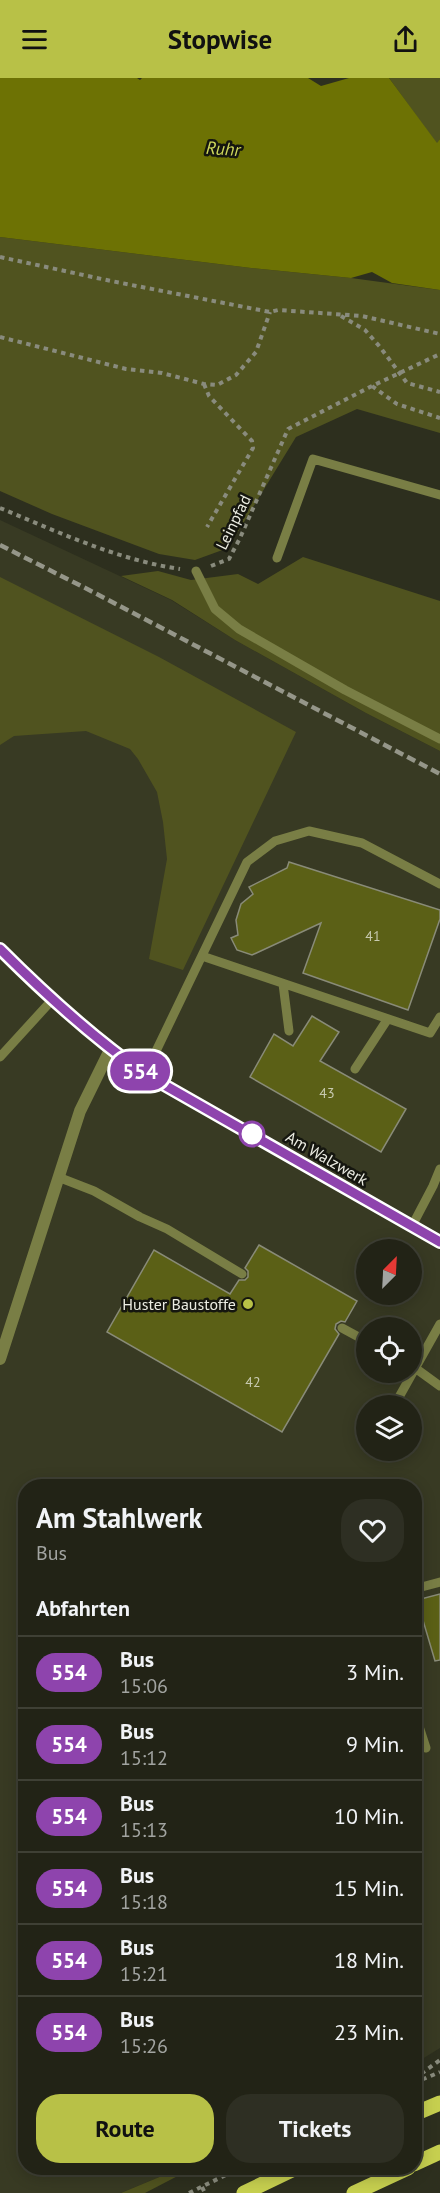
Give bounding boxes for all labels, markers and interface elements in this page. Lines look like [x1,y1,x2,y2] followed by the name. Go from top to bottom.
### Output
[168,22,272,56] text: Stopwise
[18,23,51,56] icon: menu
[389,23,422,56] icon: share
[205,136,242,161] water label: Ruhr
[211,491,255,553] street label: Leinpfad
[365,927,381,945] house number: 41
[106,1052,174,1090] line badge: 554
[122,1058,158,1085] text: 554
[319,1084,335,1102] house number: 43
[239,1121,265,1147] unlabelled marker
[282,1126,372,1190] street label: Am Walzwerk
[356,1239,422,1305] north arrow
[356,1239,422,1461] map controls
[122,1294,236,1314] place label: Huster Baustoffe
[241,1297,255,1311] marker: Huster Baustoffe
[356,1317,422,1383] button: locate
[245,1373,261,1391] house number: 42
[356,1395,422,1461] button: layers
[36,1499,202,1536] text: Am Stahlwerk
[341,1499,404,1562] button: heart
[36,1540,67,1566] text: Bus
[36,1594,130,1622] text: Abfahrten
[120,1645,154,1673] text: Bus
[346,1658,404,1686] text: 3 Min.
[51,1659,87,1686] text: 554
[120,1673,168,1699] text: 15:06
[120,1717,154,1745] text: Bus
[346,1730,404,1758] text: 9 Min.
[51,1731,87,1758] text: 554
[120,1745,168,1771] text: 15:12
[120,1789,154,1817] text: Bus
[334,1802,404,1830] text: 10 Min.
[51,1803,87,1830] text: 554
[120,1817,168,1843] text: 15:13
[120,1861,154,1889] text: Bus
[334,1874,404,1902] text: 15 Min.
[51,1875,87,1902] text: 554
[120,1889,168,1915] text: 15:18
[120,1933,154,1961] text: Bus
[334,1946,404,1974] text: 18 Min.
[51,1947,87,1974] text: 554
[120,1961,168,1987] text: 15:21
[120,2005,154,2033] text: Bus
[334,2018,404,2046] text: 23 Min.
[51,2019,87,2046] text: 554
[120,2033,168,2059] text: 15:26
[36,2094,214,2163] button: Route
[226,2094,404,2163] button: Tickets

